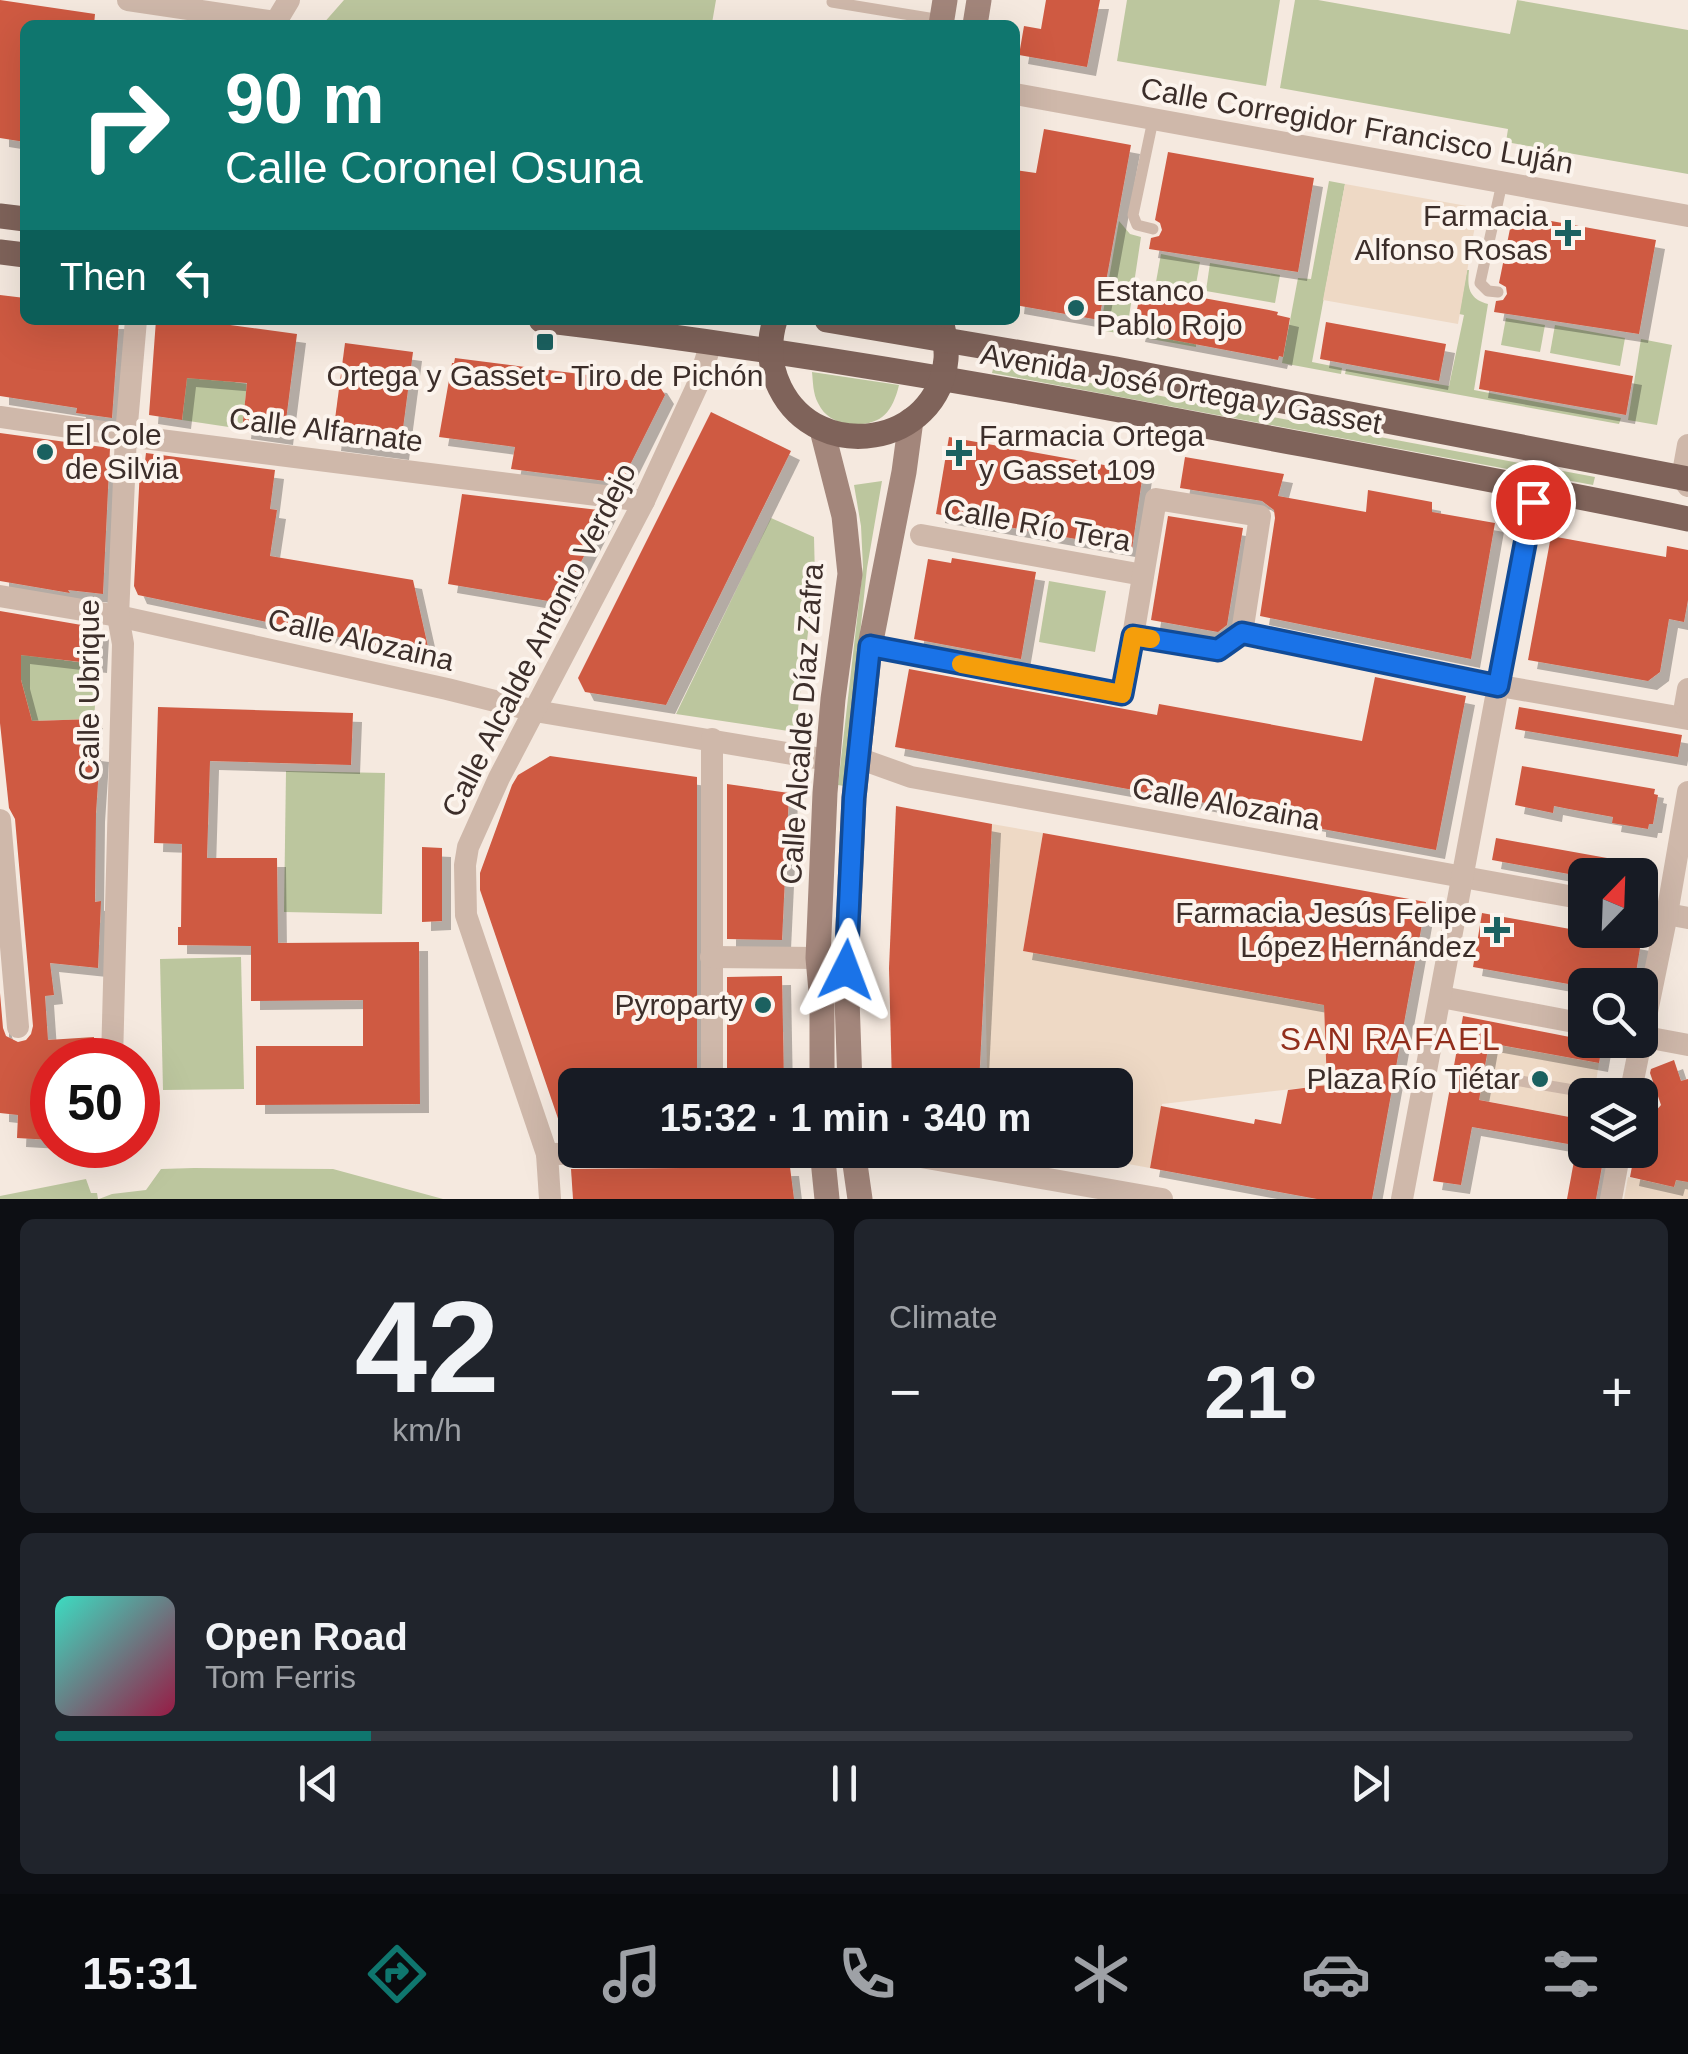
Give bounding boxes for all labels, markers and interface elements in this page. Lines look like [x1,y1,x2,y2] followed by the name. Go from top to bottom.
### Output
[60,60,190,190] icon: right
[225,60,385,138] text: 90 m
[1138,71,1576,180] street label: Calle Corregidor Francisco Luján
[225,142,643,193] text: Calle Coronel Osuna
[1355,199,1548,266] place label: Farmacia Alfonso Rosas
[1557,222,1579,244] marker: Farmacia Alfonso Rosas
[167,250,222,305] icon: left
[60,256,147,298] text: Then
[1096,274,1243,341] place label: Estanco Pablo Rojo
[1065,297,1087,319] marker: Estanco Pablo Rojo
[534,331,556,353] marker: Ortega y Gasset - Tiro de Pichón
[978,337,1385,440] street label: Avenida José Ortega y Gasset
[327,359,763,392] place label: Ortega y Gasset - Tiro de Pichón
[227,401,425,458] street label: Calle Alfarnate
[65,418,179,485] place label: El Cole de Silvia
[979,419,1204,486] place label: Farmacia Ortega y Gasset 109
[34,441,56,463] marker: El Cole de Silvia
[948,442,970,464] marker: Farmacia Ortega y Gasset 109
[435,458,642,822] street label: Calle Alcalde Antonio Verdejo
[1491,460,1576,545] pin
[1506,475,1561,530] icon: arrive
[941,492,1134,557] street label: Calle Río Tera
[774,562,829,886] street label: Calle Alcalde Díaz Zafra
[72,599,105,781] street label: Calle Ubrique
[265,602,458,677] street label: Calle Alozaina
[1130,771,1323,836] street label: Calle Alozaina
[1568,858,1658,948] north arrow
[1568,858,1658,1168] map controls
[1175,896,1477,963] place label: Farmacia Jesús Felipe López Hernández
[794,918,898,1022] position arrow
[1486,919,1508,941] marker: Farmacia Jesús Felipe López Hernández
[1568,968,1658,1058] button: search
[615,988,743,1021] place label: Pyroparty
[752,994,774,1016] marker: Pyroparty
[1280,1021,1502,1057] district label: SAN RAFAEL
[30,1038,160,1168] speed limit sign: 50
[1307,1062,1520,1095] place label: Plaza Río Tiétar
[1529,1068,1551,1090] marker: Plaza Río Tiétar
[1568,1078,1658,1168] button: layers
[660,1097,1031,1139] text: 15:32 · 1 min · 340 m
[355,1274,499,1420] text: 42
[889,1299,997,1335] text: Climate
[1204,1350,1318,1434] text: 21°
[889,1361,921,1423] text: −
[1601,1361,1633,1423] text: +
[392,1412,462,1448] text: km/h
[205,1616,408,1658] text: Open Road
[205,1659,356,1695] text: Tom Ferris
[291,1756,346,1811] icon: previous
[817,1756,872,1811] icon: pause
[1343,1756,1398,1811] icon: next
[362,1939,432,2009] icon: directions
[597,1939,667,2009] icon: music
[832,1939,902,2009] icon: phone
[1066,1939,1136,2009] icon: climate
[1301,1939,1371,2009] icon: car
[1536,1939,1606,2009] icon: filters
[82,1948,197,1999] text: 15:31

